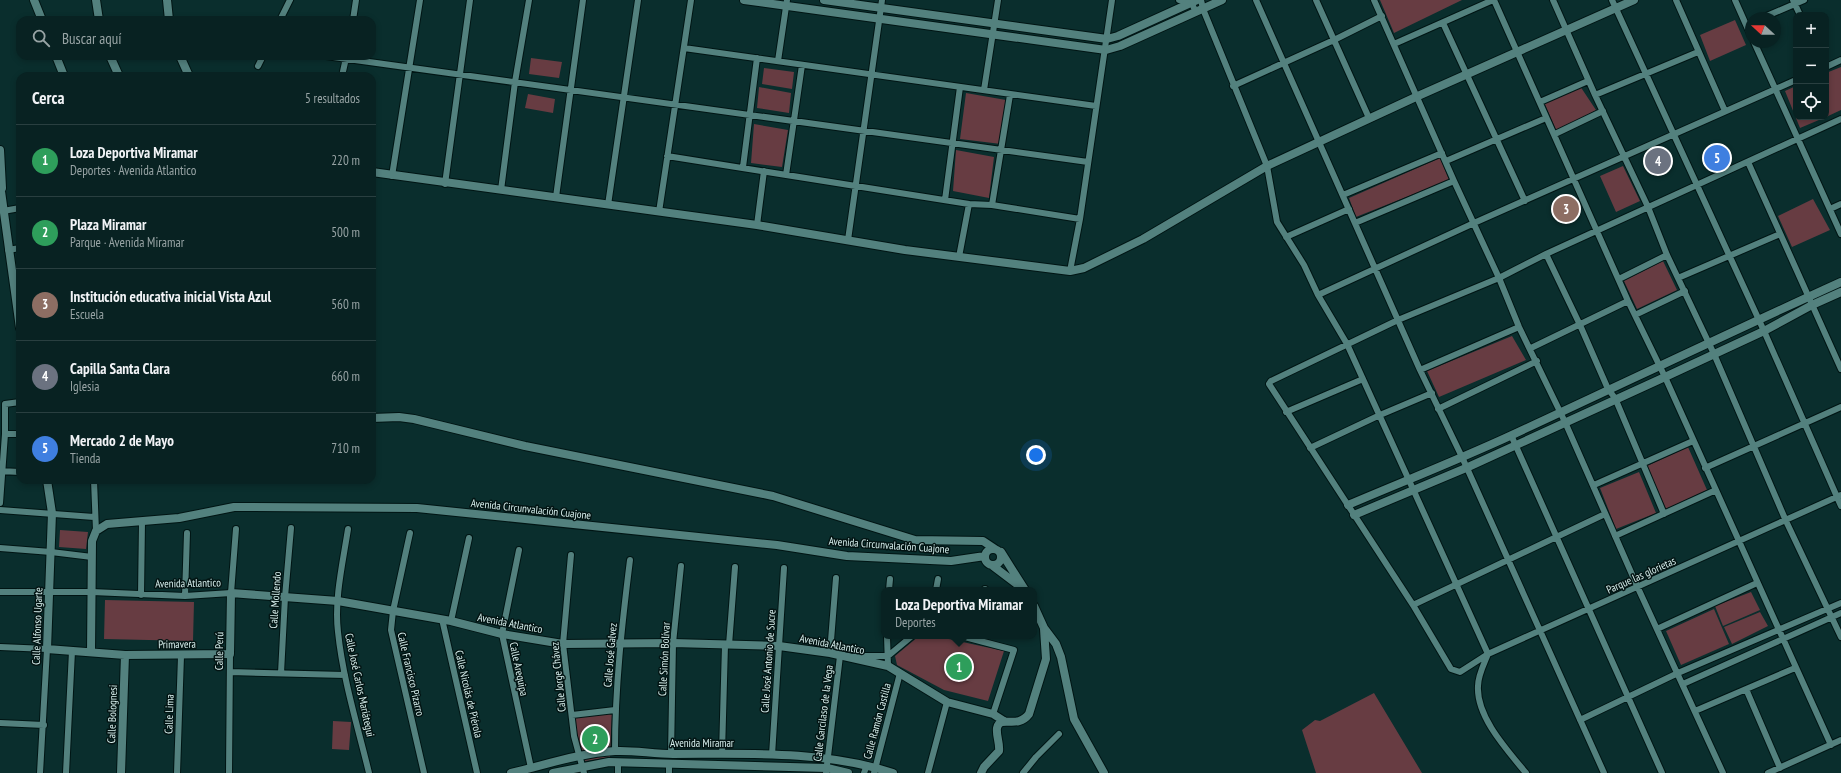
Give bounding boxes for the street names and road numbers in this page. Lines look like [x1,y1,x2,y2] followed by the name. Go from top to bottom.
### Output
[470,496,592,522] street label: Avenida Circunvalación Cuajone
[828,534,950,556] street label: Avenida Circunvalación Cuajone
[1604,553,1678,597] street label: Parque las glorietas
[266,571,284,629] street label: Calle Mollendo
[155,575,221,591] street label: Avenida Atlantico
[29,587,45,665] street label: Calle Alfonso Ugarte
[757,608,779,713] street label: Calle José Antonio de Sucre
[476,610,544,636] street label: Avenida Atlantico
[600,622,620,688] street label: Calle José Galvez
[655,622,673,696] street label: Calle Simón Bolívar
[395,631,427,717] street label: Calle Francisco Pizarro
[798,631,866,657] street label: Avenida Atlantico
[212,632,226,670] street label: Calle Perú
[342,632,378,738] street label: Calle José Carlos Mariátegui
[158,637,196,651] street label: Primavera
[506,641,532,697] street label: Calle Arequipa
[547,641,569,713] street label: Calle Jorge Chávez
[452,649,486,739] street label: Calle Nicolás de Piérola
[810,664,836,762] street label: Calle Garcilaso de la Vega
[860,682,894,760] street label: Calle Ramón Castilla
[104,684,120,744] street label: Calle Bolognesi
[161,694,177,734] street label: Calle Lima
[670,736,734,750] street label: Avenida Miramar

